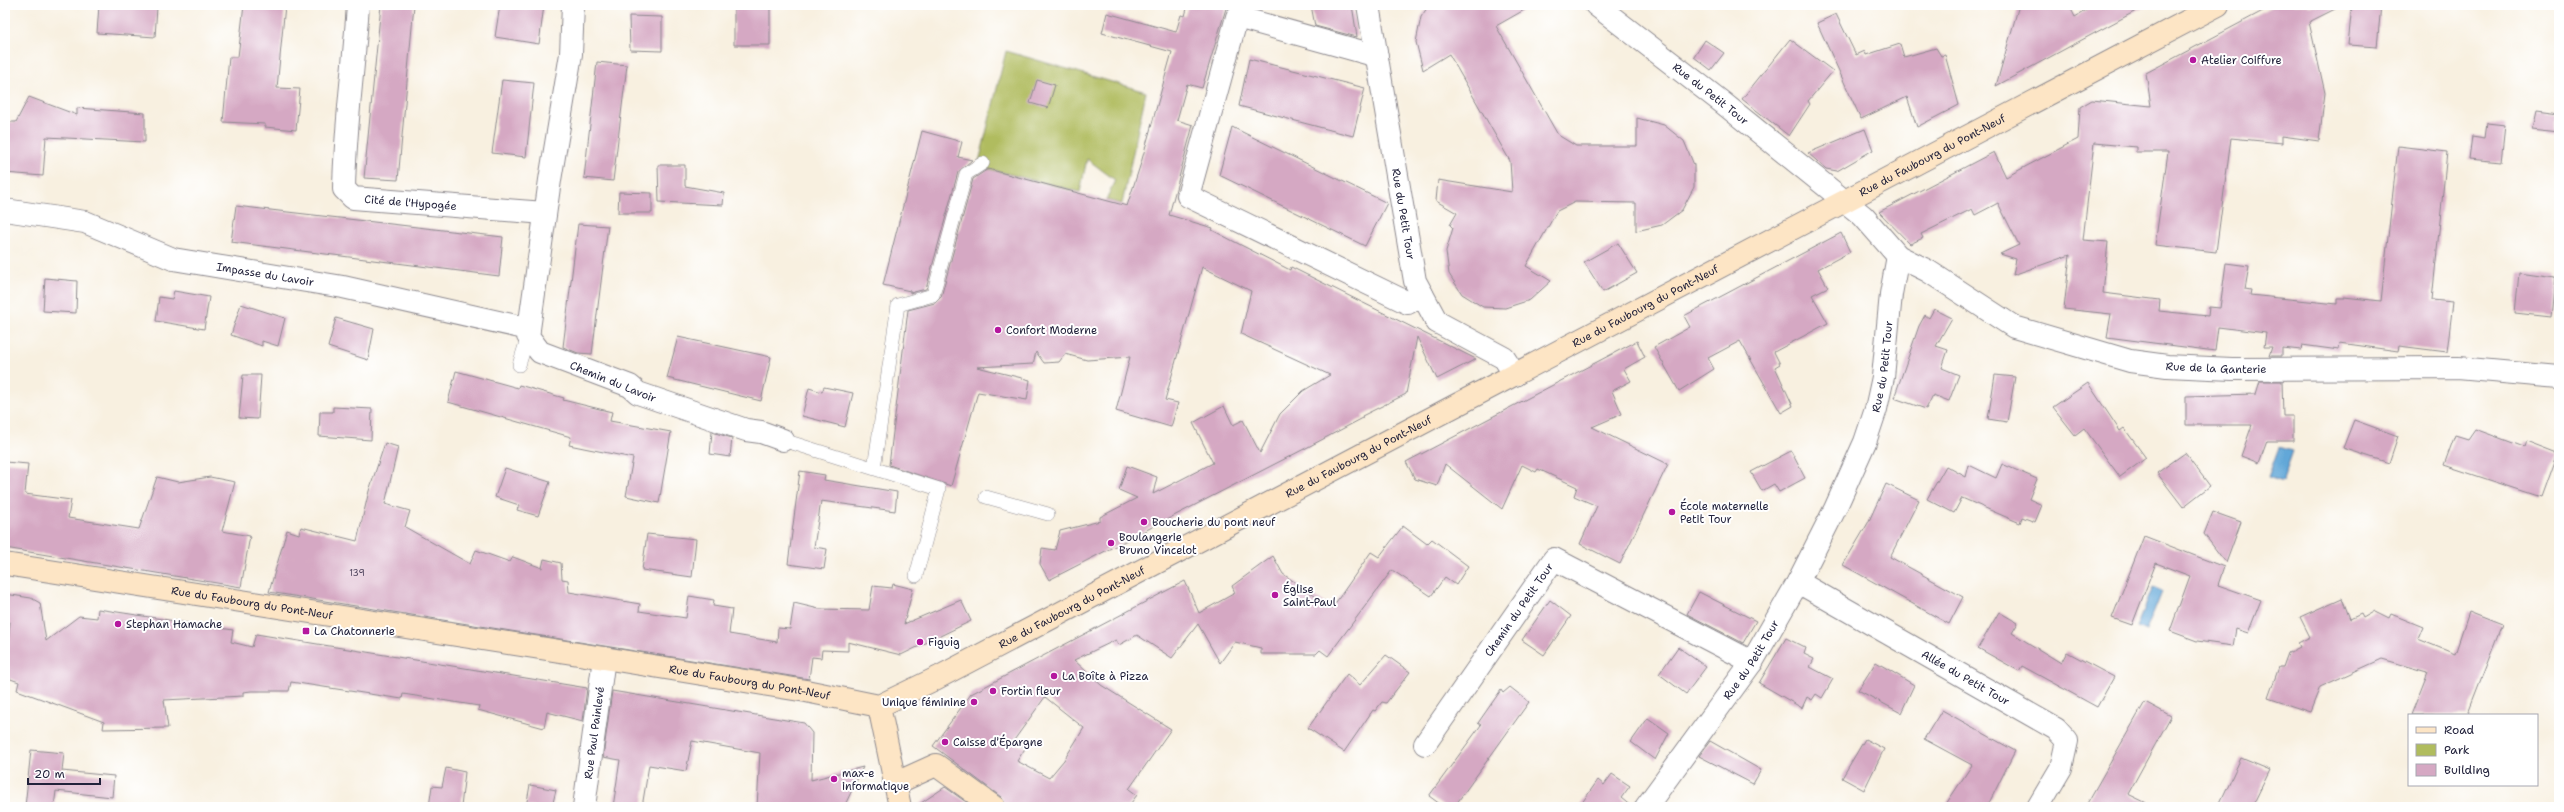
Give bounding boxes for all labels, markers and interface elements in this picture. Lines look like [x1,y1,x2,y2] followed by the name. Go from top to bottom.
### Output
[2201,53,2282,68] place label: Atelier Coiffure
[2188,55,2198,65] marker: Atelier Coiffure
[1670,59,1752,128] street label: Rue du Petit Tour
[1856,110,2009,200] street label: Rue du Faubourg du Pont-Neuf
[1388,167,1419,261] street label: Rue du Petit Tour
[364,191,457,214] street label: Cité de l'Hypogée
[216,259,315,290] street label: Impasse du Lavoir
[1570,261,1722,350] street label: Rue du Faubourg du Pont-Neuf
[1868,320,1896,414] street label: Rue du Petit Tour
[1006,323,1097,338] place label: Confort Moderne
[993,325,1003,335] marker: Confort Moderne
[568,358,658,406] street label: Chemin du Lavoir
[2165,358,2266,377] street label: Rue de la Ganterie
[1283,412,1435,501] street label: Rue du Faubourg du Pont-Neuf
[1680,498,1769,527] place label: École maternelle Petit Tour
[1667,507,1677,517] marker: École maternelle Petit Tour
[1152,515,1276,530] place label: Boucherie du pont neuf
[1139,517,1149,527] marker: Boucherie du pont neuf
[1119,530,1197,558] place label: Boulangerie Bruno Vincelot
[1106,538,1116,548] marker: Boulangerie Bruno Vincelot
[1481,560,1557,659] street label: Chemin du Petit Tour
[996,562,1148,652] street label: Rue du Faubourg du Pont-Neuf
[349,567,365,579] house number: 139
[1283,581,1337,610] place label: Église Saint-Paul
[170,583,335,623] street label: Rue du Faubourg du Pont-Neuf
[1270,590,1280,600] marker: Église Saint-Paul
[126,617,222,632] place label: Stephan Hamache
[1719,617,1782,703] street label: Rue du Petit Tour
[113,619,123,629] marker: Stephan Hamache
[314,624,395,639] place label: La Chatonnerie
[301,626,311,636] marker: La Chatonnerie
[928,635,960,650] place label: Figuig
[915,637,925,647] marker: Figuig
[1919,646,2013,709] street label: Allée du Petit Tour
[668,661,833,703] street label: Rue du Faubourg du Pont-Neuf
[1062,669,1148,684] place label: La Boîte à Pizza
[1049,671,1059,681] marker: La Boîte à Pizza
[1001,684,1061,699] place label: Fortin fleur
[580,685,608,780] street label: Rue Paul Painlevé
[988,686,998,696] marker: Fortin fleur
[882,695,966,710] place label: Unique féminine
[969,697,979,707] marker: Unique féminine
[2408,714,2538,786] legend
[2444,722,2475,738] text: Road
[953,734,1043,750] place label: Caisse d'Épargne
[940,737,950,747] marker: Caisse d'Épargne
[2444,742,2470,758] text: Park
[28,760,100,786] scale bar
[2444,762,2490,778] text: Building
[34,766,65,782] text: 20 m
[842,766,909,794] place label: max-e informatique
[829,774,839,784] marker: max-e informatique

